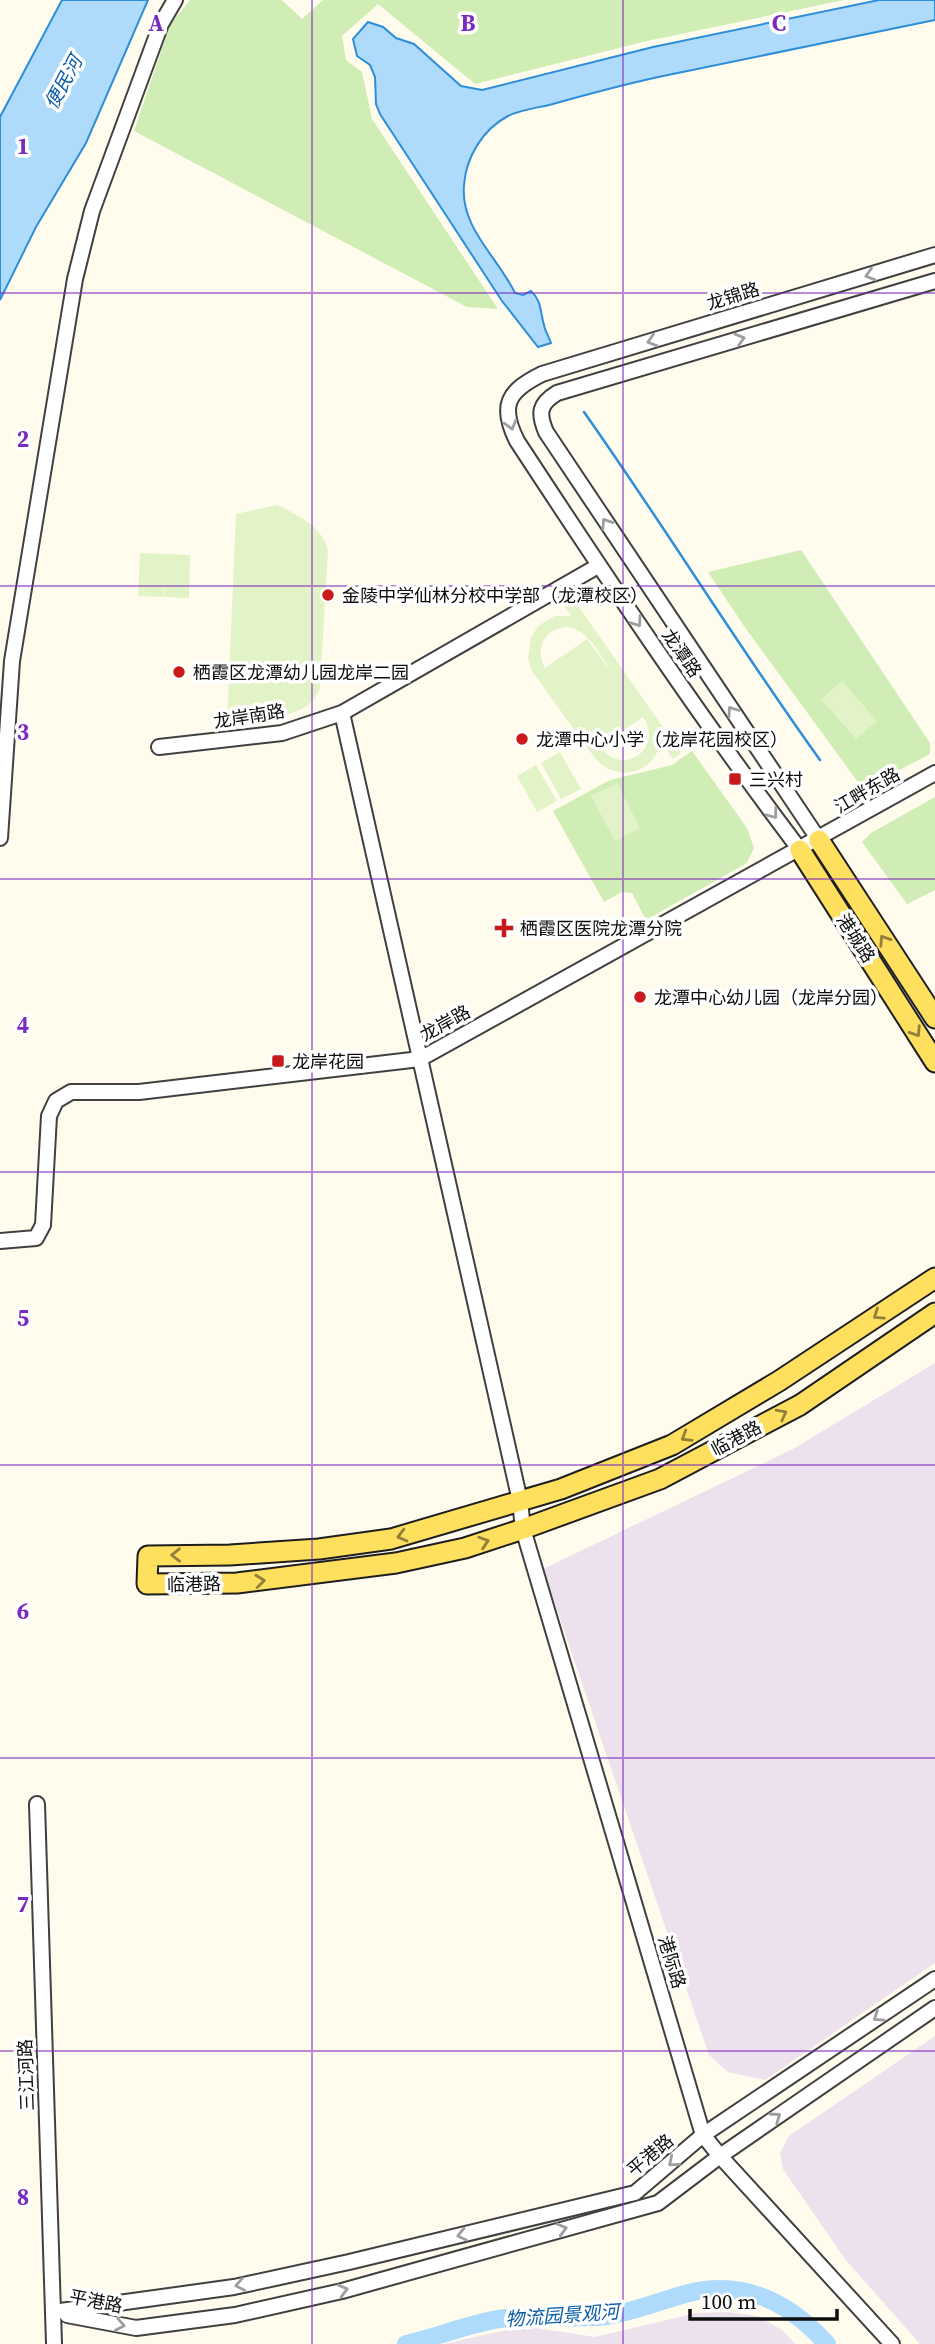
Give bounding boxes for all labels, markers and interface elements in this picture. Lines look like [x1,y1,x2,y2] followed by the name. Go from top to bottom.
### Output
[148,7,164,39] text: A
[461,7,476,39] text: B
[772,7,786,39] text: C
[38,47,90,113] water label: 便民河
[17,130,29,162] text: 1
[864,266,876,281] one-way arrow
[704,276,762,316] street label: 龙锦路
[733,332,745,347] one-way arrow
[646,333,659,347] one-way arrow
[503,418,517,430] one-way arrow
[17,423,29,455] text: 2
[601,517,614,530] one-way arrow
[342,583,648,608] place label: 金陵中学仙林分校中学部（龙潭校区）
[320,587,336,603] marker: 金陵中学仙林分校中学部（龙潭校区）
[629,614,641,627] one-way arrow
[656,624,708,682] street label: 龙潭路
[193,660,409,685] place label: 栖霞区龙潭幼儿园龙岸二园
[171,664,187,680] marker: 栖霞区龙潭幼儿园龙岸二园
[211,698,287,734] street label: 龙岸南路
[727,706,740,719] one-way arrow
[17,716,29,748] text: 3
[536,727,788,752] place label: 龙潭中心小学（龙岸花园校区）
[514,731,530,747] marker: 龙潭中心小学（龙岸花园校区）
[830,761,904,819] street label: 江畔东路
[749,767,803,792] place label: 三兴村
[727,771,743,787] marker: 三兴村
[764,806,777,819] one-way arrow
[831,909,881,967] street label: 港城路
[520,916,682,941] place label: 栖霞区医院龙潭分院
[494,918,514,938] marker: 栖霞区医院龙潭分院
[880,935,893,948] one-way arrow
[654,985,888,1010] place label: 龙潭中心幼儿园（龙岸分园）
[632,989,648,1005] marker: 龙潭中心幼儿园（龙岸分园）
[415,999,475,1047] street label: 龙岸路
[17,1009,29,1041] text: 4
[907,1024,920,1037] one-way arrow
[292,1049,364,1074] place label: 龙岸花园
[270,1053,286,1069] marker: 龙岸花园
[17,1302,29,1334] text: 5
[873,1307,886,1320] one-way arrow
[775,1409,787,1423] one-way arrow
[706,1414,766,1462] street label: 临港路
[680,1428,693,1441] one-way arrow
[397,1528,409,1542] one-way arrow
[477,1536,490,1550] one-way arrow
[170,1548,181,1563] one-way arrow
[167,1571,221,1597] street label: 临港路
[255,1574,266,1589] one-way arrow
[17,1595,29,1627] text: 6
[17,1888,29,1920] text: 7
[652,1933,692,1991] street label: 港际路
[873,2009,886,2022] one-way arrow
[12,2039,40,2111] street label: 三江河路
[768,2113,781,2125] one-way arrow
[621,2128,679,2182] street label: 平港路
[668,2154,681,2166] one-way arrow
[17,2181,29,2213] text: 8
[556,2223,568,2237] one-way arrow
[456,2227,468,2241] one-way arrow
[234,2277,246,2292] one-way arrow
[690,2278,837,2322] scale bar
[67,2284,125,2318] street label: 平港路
[337,2284,349,2298] one-way arrow
[701,2287,756,2316] text: 100 m
[504,2298,624,2332] water label: 物流园景观河
[114,2316,126,2331] one-way arrow

